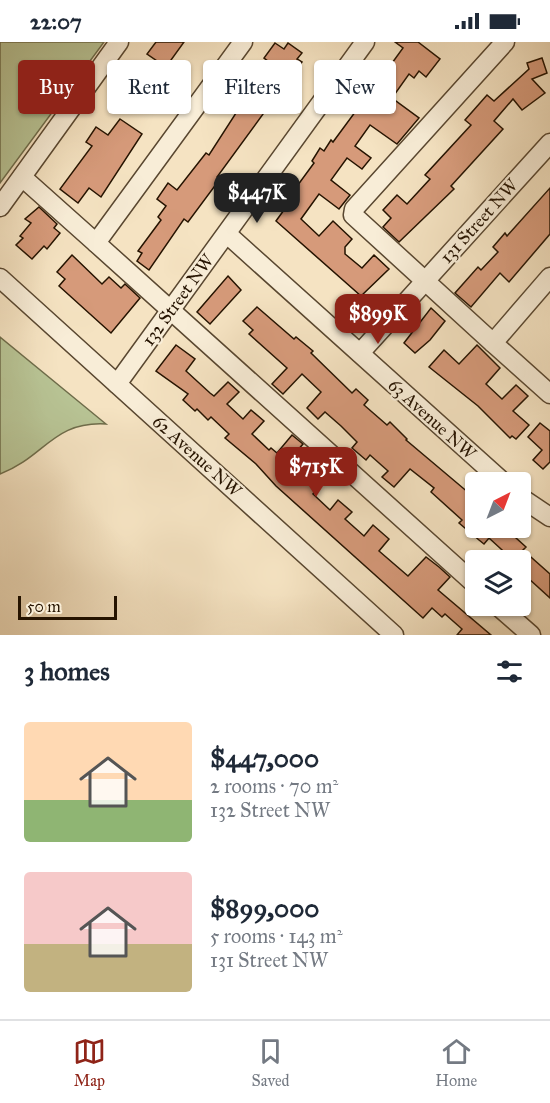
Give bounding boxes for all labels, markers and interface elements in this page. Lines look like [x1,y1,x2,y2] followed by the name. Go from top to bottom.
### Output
[30,8,82,35] text: 22:07
[18,60,95,114] chip: Buy
[107,60,191,114] chip: Rent
[203,60,302,114] chip: Filters
[314,60,396,114] chip: New
[215,173,299,224] pin: $447K
[435,173,523,268] street label: 131 Street NW
[228,180,286,204] text: $447K
[137,249,219,350] street label: 132 Street NW
[336,294,420,345] pin: $899K
[349,301,407,325] text: $899K
[384,374,481,465] street label: 63 Avenue NW
[148,410,247,502] street label: 62 Avenue NW
[274,447,358,498] pin: $715K
[289,454,343,478] text: $715K
[465,472,531,538] north arrow
[465,472,531,616] map controls
[465,550,531,616] button: layers
[18,593,117,620] scale bar
[27,597,61,616] text: 50 m
[24,655,110,687] text: 3 homes
[493,655,526,688] icon: filters
[210,742,319,774] text: $447,000
[72,746,144,818] icon: home
[210,774,338,798] text: 2 rooms · 70 m²
[210,798,330,822] text: 132 Street NW
[210,892,319,924] text: $899,000
[72,896,144,968] icon: home
[210,924,342,948] text: 5 rooms · 143 m²
[210,948,328,972] text: 131 Street NW
[73,1035,106,1090] tab: Map
[252,1035,290,1090] tab: Saved
[435,1035,477,1090] tab: Home

